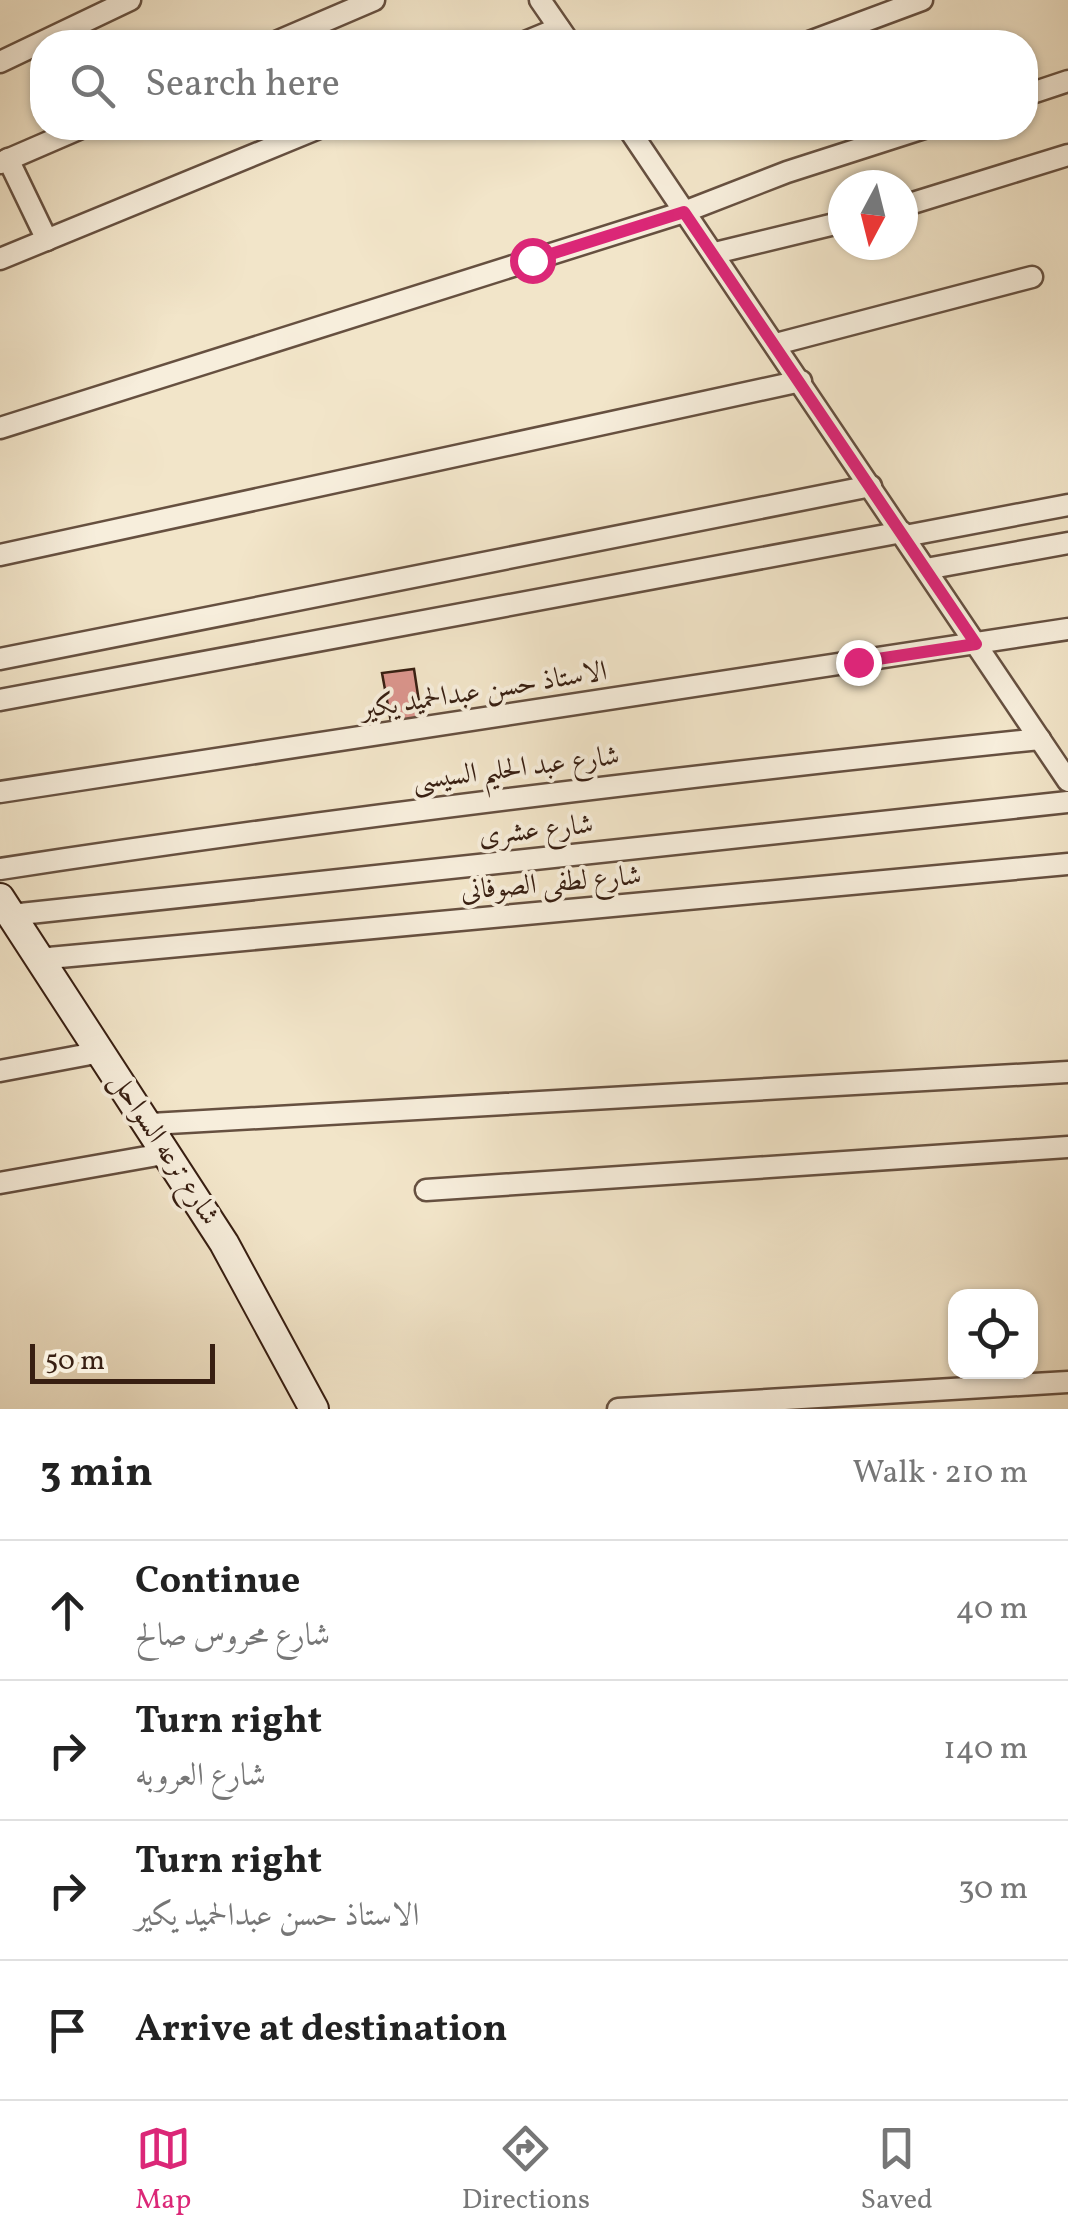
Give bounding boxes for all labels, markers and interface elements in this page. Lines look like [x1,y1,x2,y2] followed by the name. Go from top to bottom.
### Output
[30,30,1038,140] search box
[65,58,120,113] icon: search
[145,59,340,112] text: Search here
[828,170,918,260] north arrow
[510,238,556,284] route start
[836,640,882,686] route end
[355,652,610,730] street label: الاستاذ حسن عبدالحميد يكير
[410,737,623,807] street label: شارع عبد الحليم السيسى
[477,806,595,858] street label: شارع عشرى
[459,857,643,913] street label: شارع لطفى الصوفانى
[98,1065,228,1235] street label: شارع ترعه السواحل
[948,1289,1038,1379] map controls
[948,1289,1038,1379] button: locate
[30,1339,215,1384] scale bar
[45,1342,105,1381] text: 50 m
[40,1445,153,1504] text: 3 min
[853,1452,1028,1496] text: Walk · 210 m
[135,1556,300,1609] text: Continue
[40,1583,95,1638] icon: ahead
[956,1588,1028,1632] text: 40 m
[135,1615,330,1659] text: شارع محروس صالح
[135,1696,322,1749] text: Turn right
[40,1723,95,1778] icon: right
[943,1728,1028,1772] text: 140 m
[135,1755,266,1799] text: شارع العروبه
[135,1836,322,1889] text: Turn right
[40,1863,95,1918] icon: right
[958,1868,1028,1912] text: 30 m
[135,1895,419,1939] text: الاستاذ حسن عبدالحميد يكير
[40,2003,95,2058] icon: arrive
[135,2004,508,2057] text: Arrive at destination
[135,2121,191,2220] tab: Map
[462,2121,590,2220] tab: Directions
[861,2121,933,2220] tab: Saved

